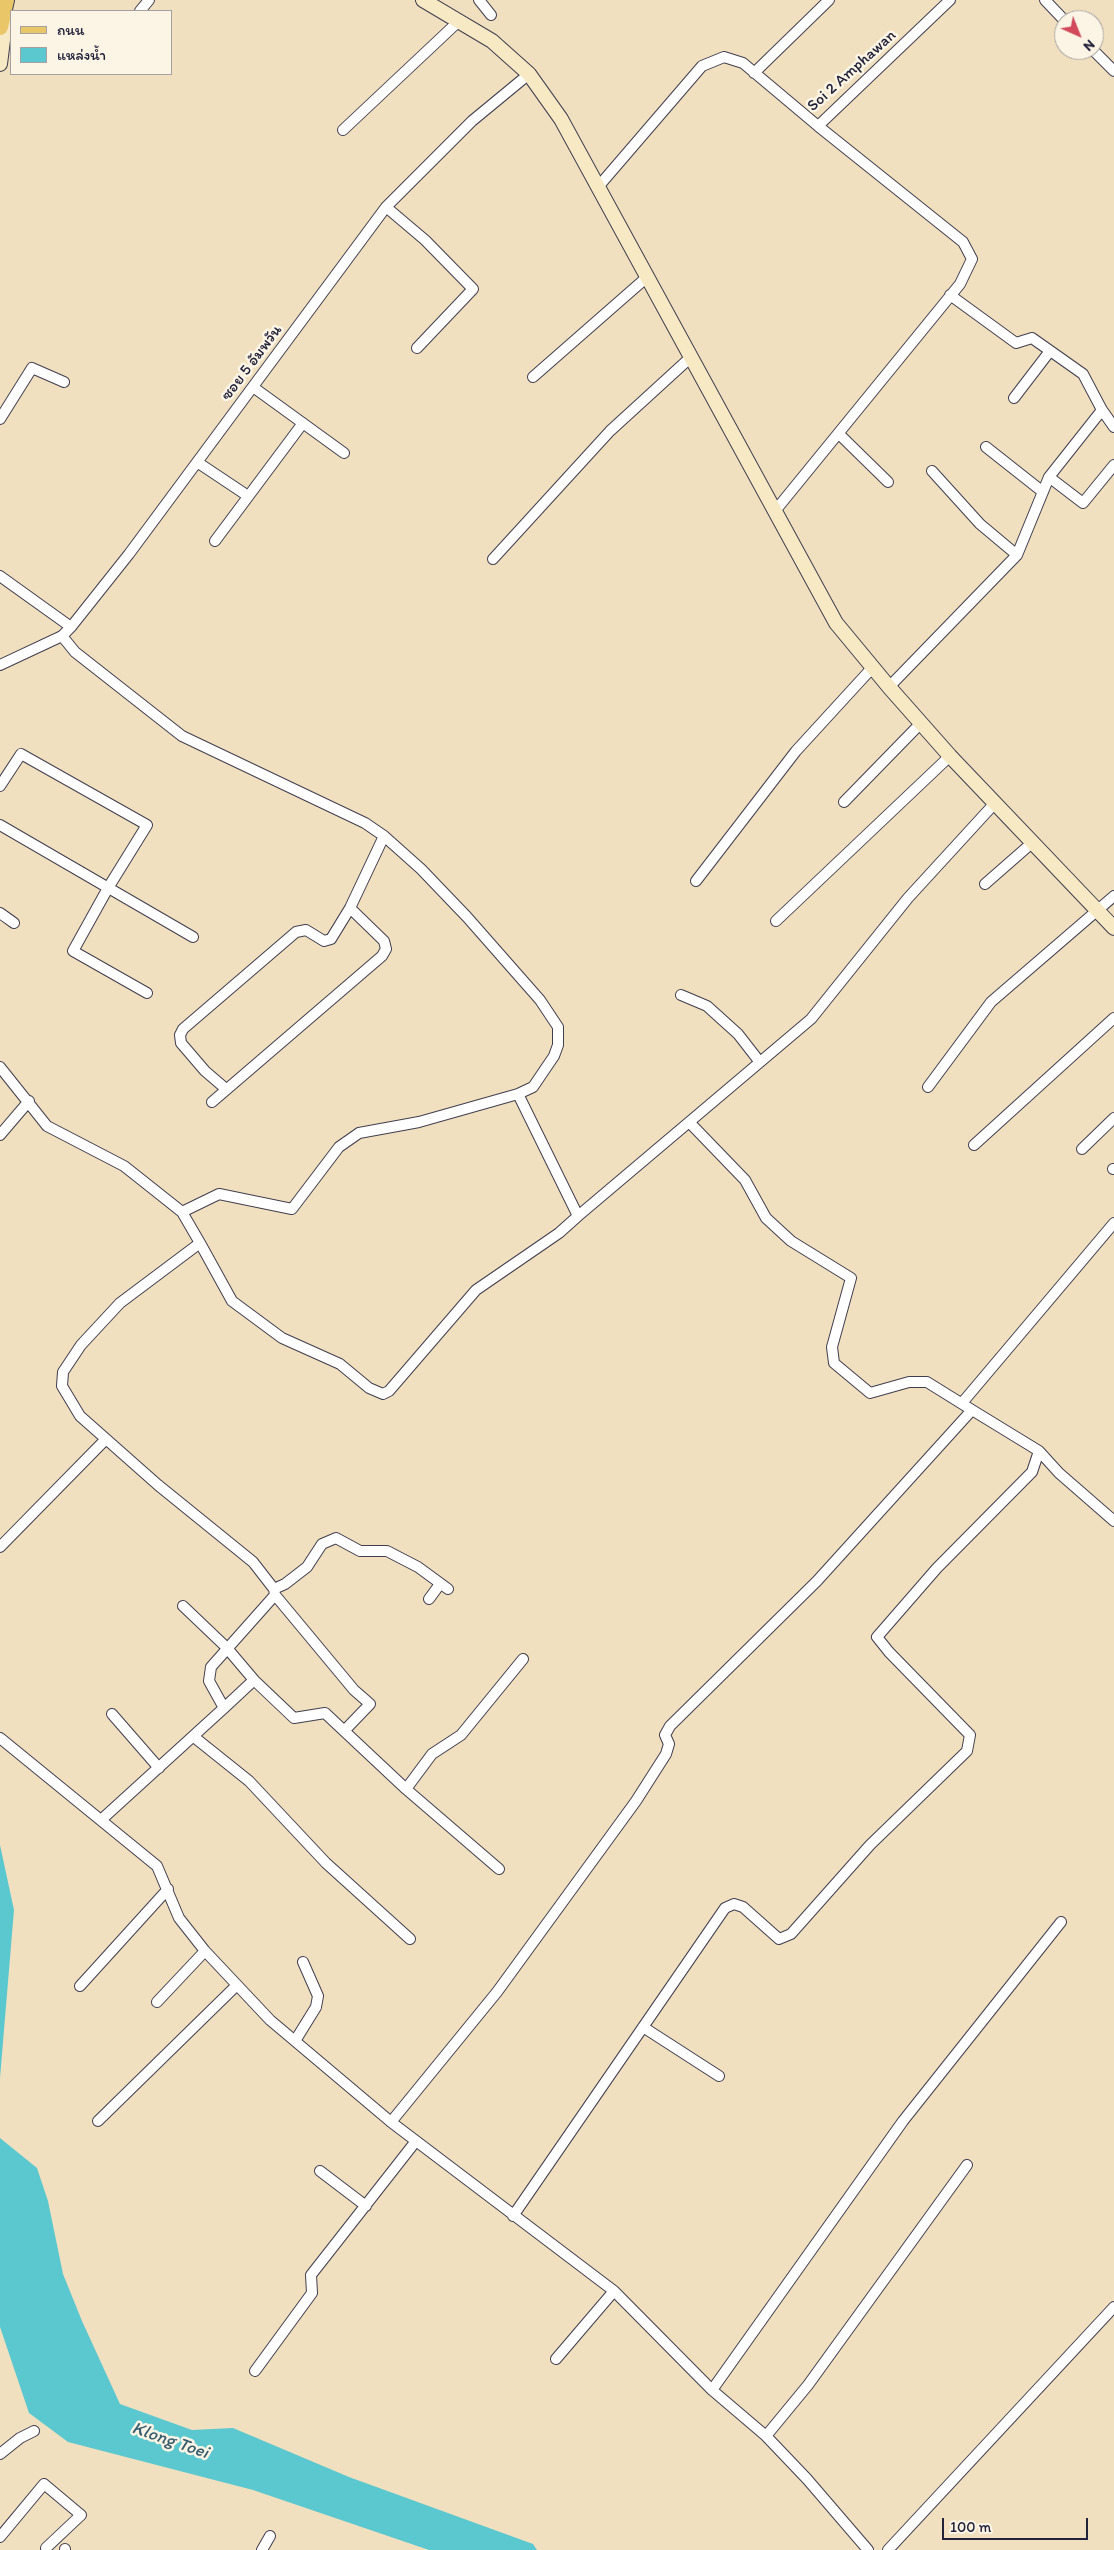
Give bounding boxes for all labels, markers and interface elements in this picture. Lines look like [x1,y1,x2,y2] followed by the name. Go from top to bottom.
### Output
[10,10,172,75] legend
[1054,10,1104,60] north arrow
[57,21,85,39] text: ถนน
[804,26,900,116] street label: Soi 2 Amphawan
[1080,36,1098,55] text: N
[57,46,106,64] text: แหล่งน้ำ
[217,322,287,404] street label: ซอย 5 อัมพวัน
[129,2418,211,2464] water label: Klong Toei
[944,2508,1090,2540] scale bar
[950,2518,991,2536] text: 100 m

